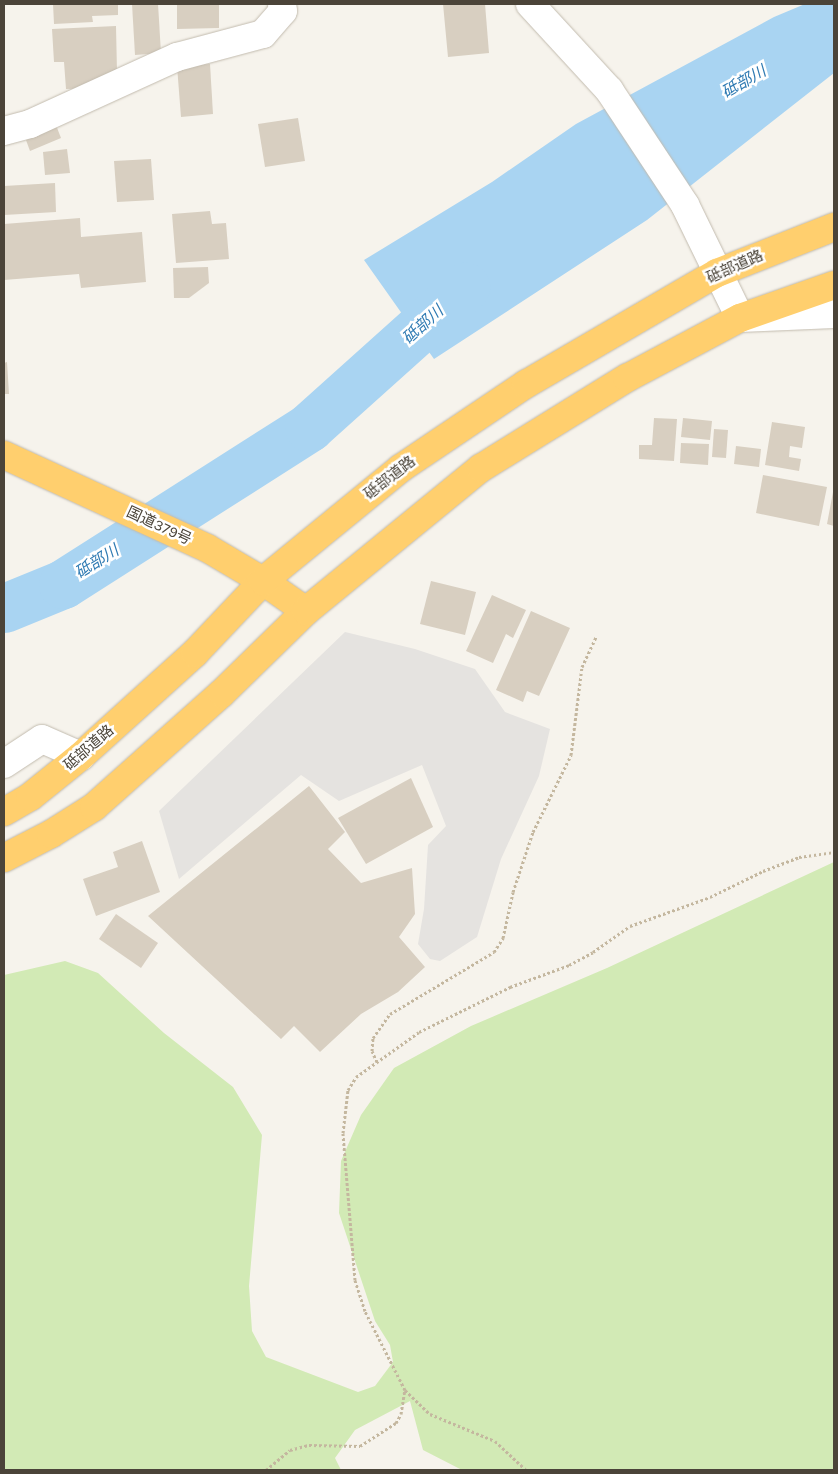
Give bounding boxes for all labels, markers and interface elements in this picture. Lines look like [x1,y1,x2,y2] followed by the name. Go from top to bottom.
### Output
[718,62,770,102] water label: 砥部川
[704,247,766,287] street label: 砥部道路
[399,302,447,348] water label: 砥部川
[361,452,419,504] street label: 砥部道路
[124,503,194,549] street label: 国道379号
[72,541,122,583] water label: 砥部川
[60,722,118,774] street label: 砥部道路

